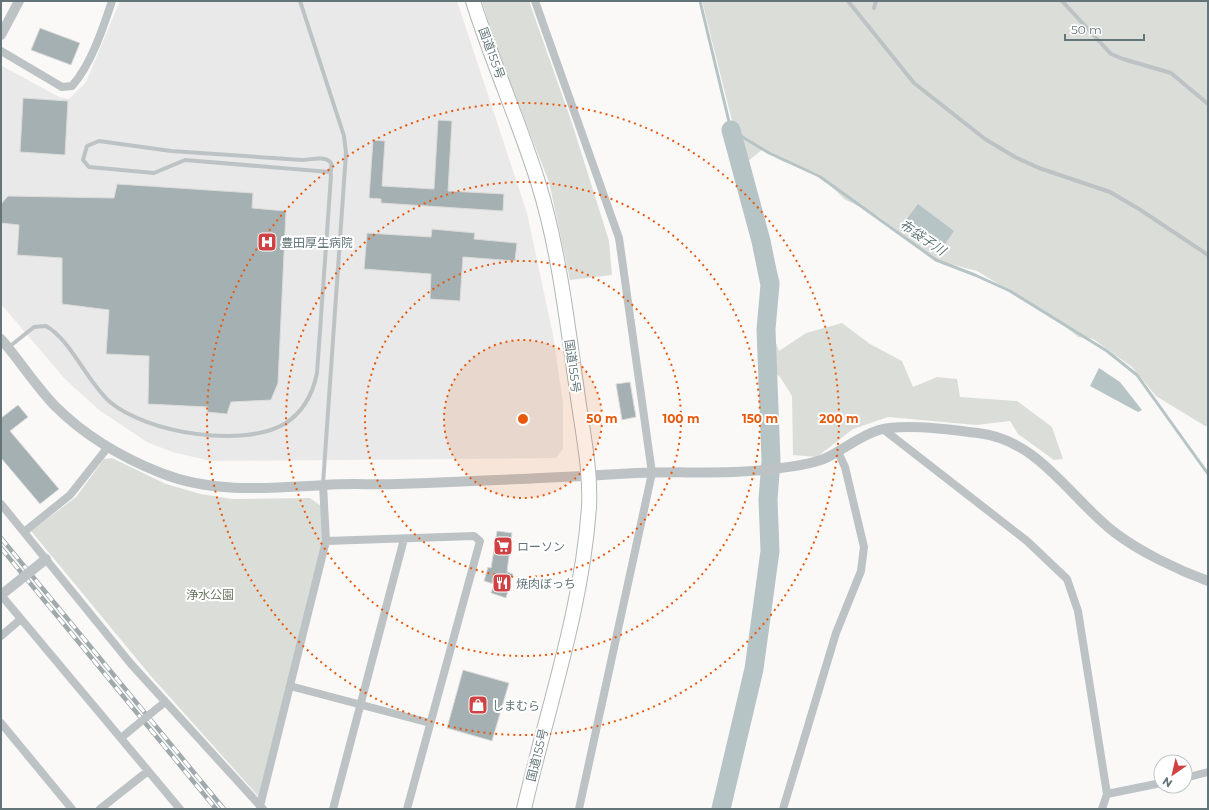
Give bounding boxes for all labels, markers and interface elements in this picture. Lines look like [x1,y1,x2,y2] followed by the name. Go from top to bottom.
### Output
[1065,16,1144,42] scale bar
[1071,22,1102,37] text: 50 m
[476,25,508,81] street label: 国道155号
[897,216,951,259] water label: 布袋子川
[256,231,278,253] hospital icon: 豊田厚生病院
[281,235,353,250] place label: 豊田厚生病院
[562,338,584,394] street label: 国道155号
[586,411,618,426] text: 50 m
[663,411,699,426] text: 100 m
[742,411,778,426] text: 150 m
[819,411,859,426] text: 200 m
[516,412,530,426] centre of rings
[492,535,514,557] supermarket icon: ローソン
[517,539,565,554] place label: ローソン
[491,572,513,594] restaurant icon: 焼肉ぼっち
[516,576,576,591] place label: 焼肉ぼっち
[186,587,234,602] park label: 浄水公園
[467,694,489,716] shop icon: しまむら
[492,698,540,713] place label: しまむら
[523,727,551,783] street label: 国道155号
[1153,754,1193,794] north arrow
[1160,774,1175,791] text: N

